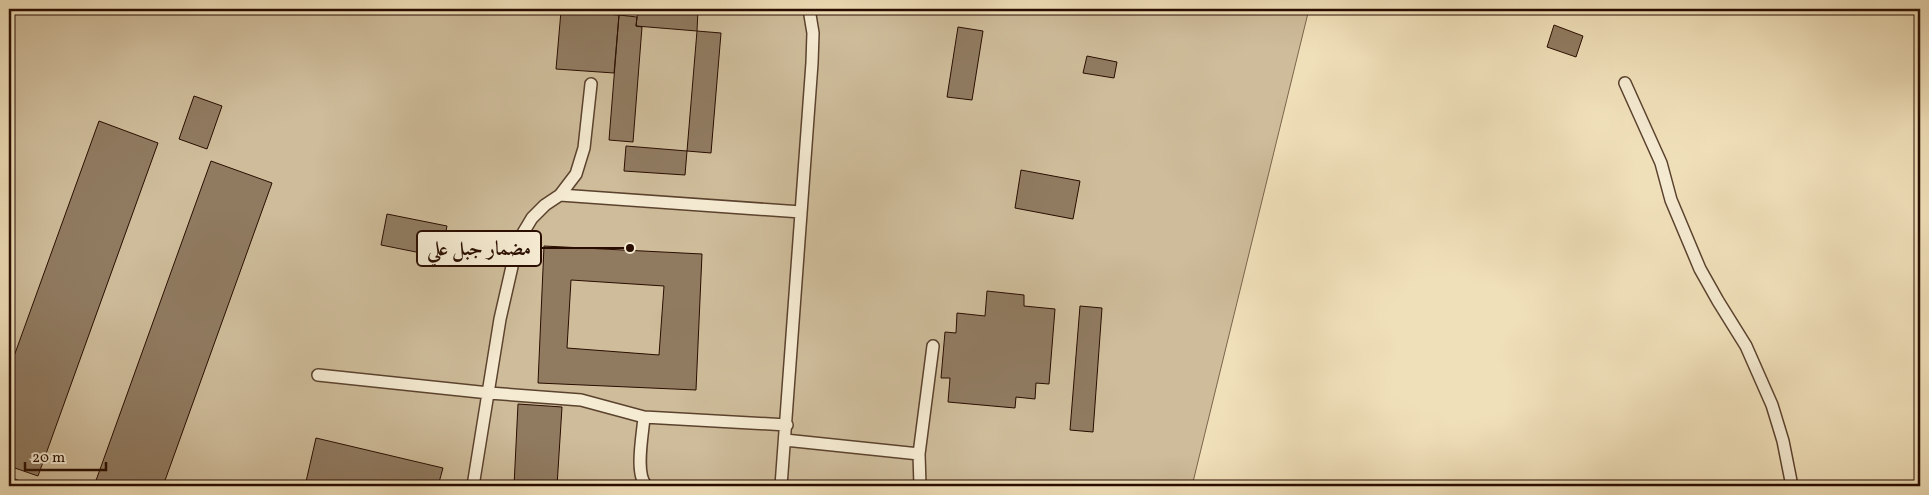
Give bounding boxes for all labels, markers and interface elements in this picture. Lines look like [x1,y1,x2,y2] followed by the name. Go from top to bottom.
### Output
[417,231,541,266] callout: مضمار جبل علي
[426,236,531,268] text: مضمار جبل علي
[25,440,106,472] scale bar
[32,448,65,469] text: 20 m

